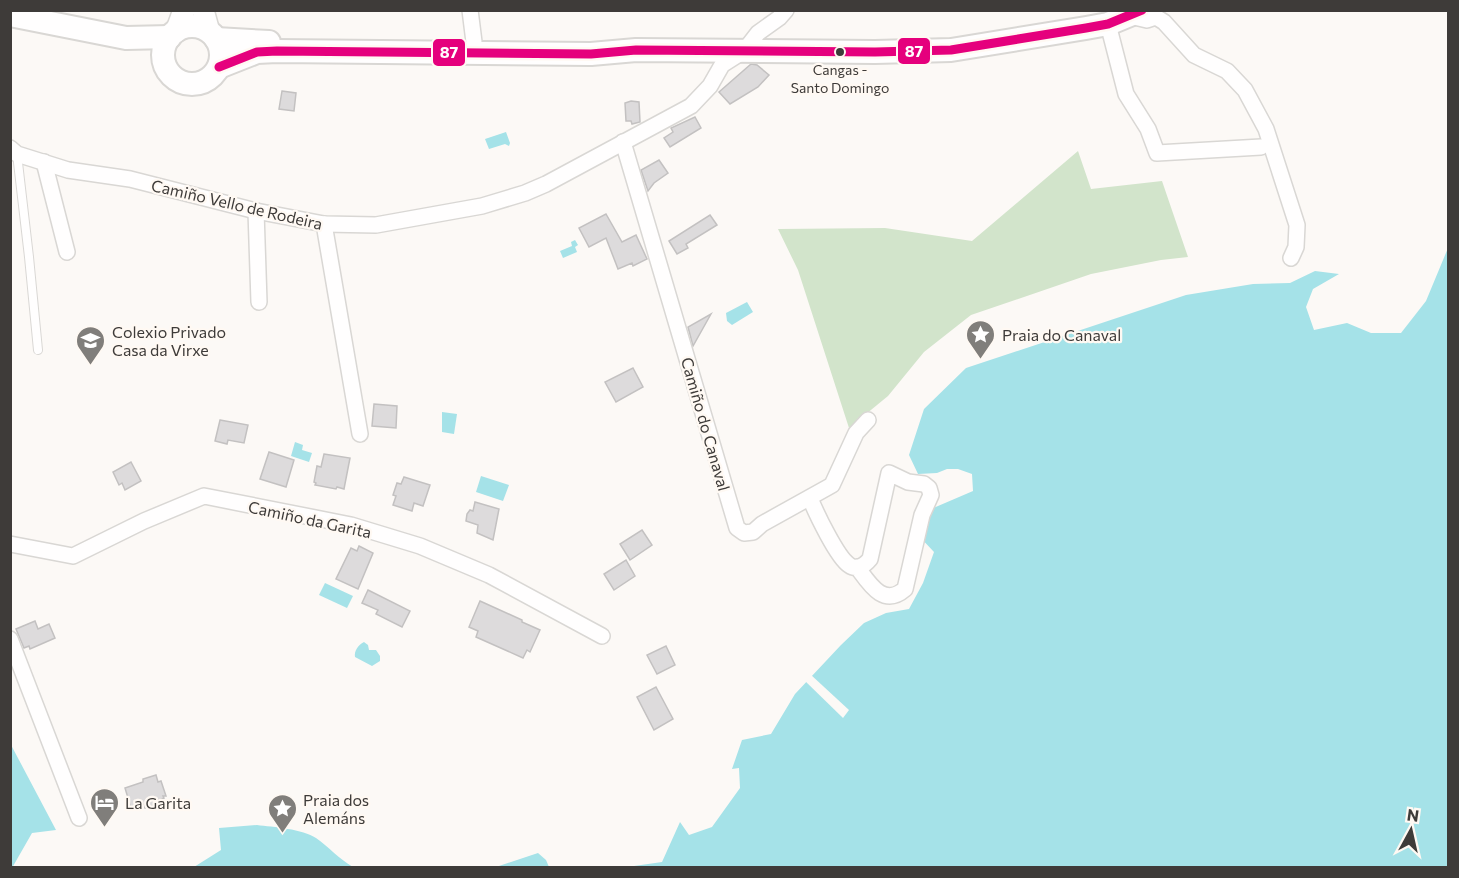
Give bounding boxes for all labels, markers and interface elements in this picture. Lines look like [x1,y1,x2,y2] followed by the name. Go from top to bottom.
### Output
[897,37,931,65] line badge: 87
[432,38,466,67] line badge: 87
[905,41,923,60] text: 87
[440,42,458,61] text: 87
[834,46,846,58] marker: Cangas - Santo Domingo
[791,61,889,96] place label: Cangas - Santo Domingo
[150,175,324,233] street label: Camiño Vello de Rodeira
[965,318,997,360] place icon: Praia do Canaval
[112,322,226,359] place label: Colexio Privado Casa da Virxe
[75,324,107,366] school or university icon: Colexio Privado Casa da Virxe
[1002,325,1121,344] place label: Praia do Canaval
[678,355,734,493] street label: Camiño do Canaval
[247,497,373,541] street label: Camiño da Garita
[88,786,120,828] hotel icon: La Garita
[303,790,369,827] place label: Praia dos Alemáns
[266,792,298,834] place icon: Praia dos Alemáns
[125,793,191,812] place label: La Garita
[1381,800,1441,860] north arrow
[1406,804,1420,825] text: N

